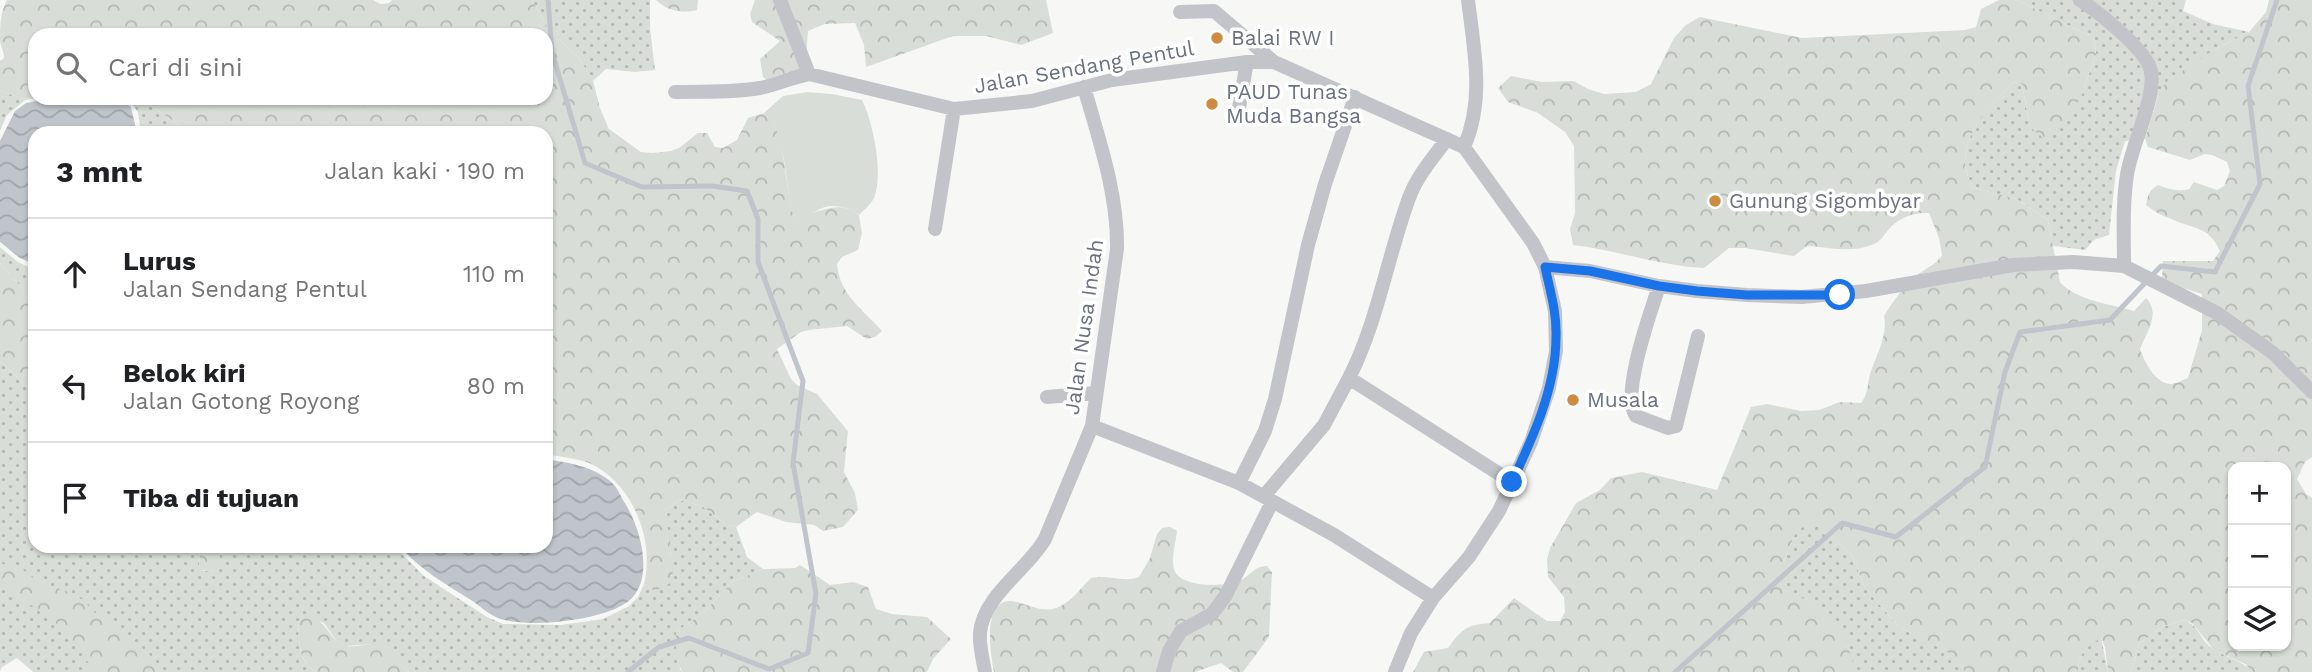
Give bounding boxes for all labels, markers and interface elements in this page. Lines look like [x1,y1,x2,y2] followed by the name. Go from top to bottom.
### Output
[1231,25,1335,50] place label: Balai RW I
[28,28,553,105] search box
[1209,30,1225,46] marker: Balai RW I
[972,35,1196,98] street label: Jalan Sendang Pentul
[52,48,90,86] icon: search
[108,52,243,82] text: Cari di sini
[1226,79,1361,128] place label: PAUD Tunas Muda Bangsa
[1204,96,1220,112] marker: PAUD Tunas Muda Bangsa
[56,154,142,189] text: 3 mnt
[325,158,525,185] text: Jalan kaki · 190 m
[1729,188,1921,213] place label: Gunung Sigombyar
[1707,193,1723,209] marker: Gunung Sigombyar
[1059,238,1108,416] street label: Jalan Nusa Indah
[123,246,196,276] text: Lurus
[56,255,94,293] icon: ahead
[463,261,525,288] text: 110 m
[123,276,367,303] text: Jalan Sendang Pentul
[1824,279,1855,310] route start
[123,358,246,388] text: Belok kiri
[56,367,94,405] icon: left
[467,373,525,400] text: 80 m
[1587,387,1659,412] place label: Musala
[123,388,359,415] text: Jalan Gotong Royong
[1565,392,1581,408] marker: Musala
[2228,462,2291,651] map controls
[2228,462,2291,525] button: +
[1496,466,1527,497] route end
[56,479,94,517] icon: arrive
[123,483,299,513] text: Tiba di tujuan
[2228,525,2291,588] button: −
[2228,588,2291,651] button: layers

